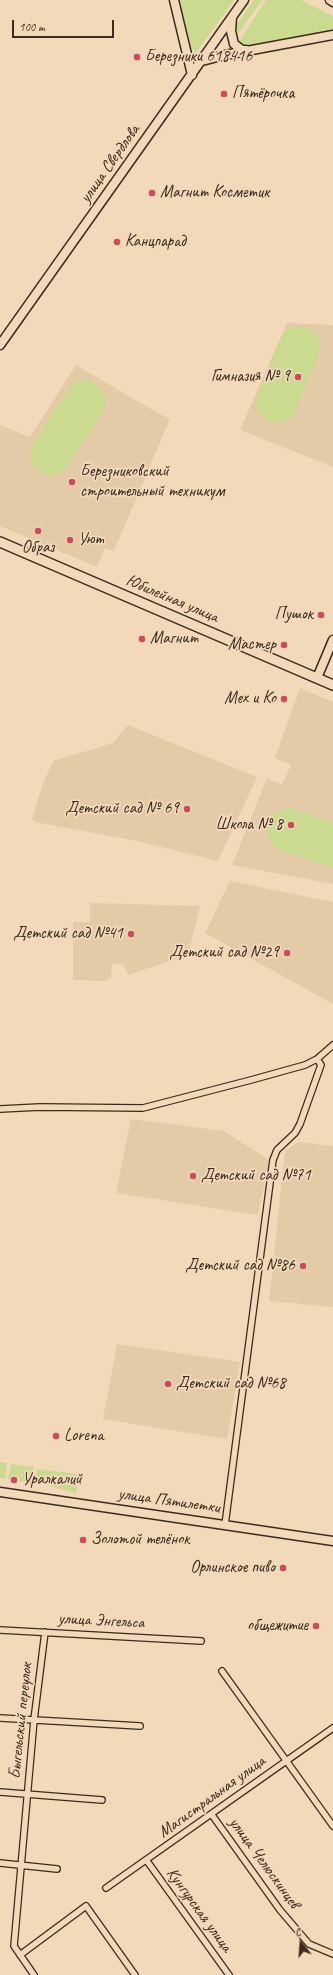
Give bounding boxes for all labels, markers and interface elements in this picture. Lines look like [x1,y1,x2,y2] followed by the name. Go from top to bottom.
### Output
[14,12,116,38] scale bar
[19,19,45,35] text: 100 m
[145,47,252,67] place label: Березники 618416
[132,52,142,62] marker: Березники 618416
[232,84,294,104] place label: Пятёрочка
[219,89,229,99] marker: Пятёрочка
[76,121,144,207] street label: улица Свердлова
[160,183,269,203] place label: Магнит Косметик
[147,188,157,198] marker: Магнит Косметик
[125,232,186,252] place label: Канцпарад
[112,237,122,247] marker: Канцпарад
[211,367,290,387] place label: Гимназия № 9
[293,372,303,382] marker: Гимназия № 9
[80,462,224,502] place label: Березниковский строительный техникум
[67,477,77,487] marker: Березниковский строительный техникум
[33,526,43,536] marker: Образ
[78,530,103,550] place label: Уют
[65,535,75,545] marker: Уют
[22,538,54,558] place label: Образ
[123,570,221,628] street label: Юбилейная улица
[275,605,313,625] place label: Пушок
[316,610,326,620] marker: Пушок
[150,629,198,649] place label: Магнит
[137,634,147,644] marker: Магнит
[228,635,276,655] place label: Мастер
[279,640,289,650] marker: Мастер
[224,689,276,709] place label: Мех и Ко
[279,694,289,704] marker: Мех и Ко
[65,799,179,819] place label: Детский сад № 69
[182,804,192,814] marker: Детский сад № 69
[216,815,283,835] place label: Школа № 8
[286,820,296,830] marker: Школа № 8
[13,924,123,944] place label: Детский сад №41
[126,929,136,939] marker: Детский сад №41
[169,943,279,963] place label: Детский сад №29
[282,948,292,958] marker: Детский сад №29
[201,1166,311,1186] place label: Детский сад №71
[188,1171,198,1181] marker: Детский сад №71
[185,1256,295,1276] place label: Детский сад №86
[298,1261,308,1271] marker: Детский сад №86
[176,1374,286,1394] place label: Детский сад №68
[163,1379,173,1389] marker: Детский сад №68
[64,1426,104,1446] place label: Lorena
[51,1431,61,1441] marker: Lorena
[22,1470,82,1490] place label: Уралкалий
[9,1475,19,1485] marker: Уралкалий
[117,1484,221,1518] street label: улица Пятилетки
[91,1530,189,1550] place label: Золотой телёнок
[78,1535,88,1545] marker: Золотой телёнок
[190,1558,275,1578] place label: Орлинское пиво
[278,1563,288,1573] marker: Орлинское пиво
[57,1609,145,1633] street label: улица Энгельса
[247,1616,308,1636] place label: общежитие
[311,1621,321,1631] marker: общежитие
[5,1662,37,1780] street label: Быгельский переулок
[154,1751,270,1843] street label: Магистральная улица
[224,1813,304,1913] street label: улица Челюскинцев
[162,1864,236,1956] street label: Кунгурская улица
[281,1923,321,1963] north arrow
[293,1924,302,1939] text: С

